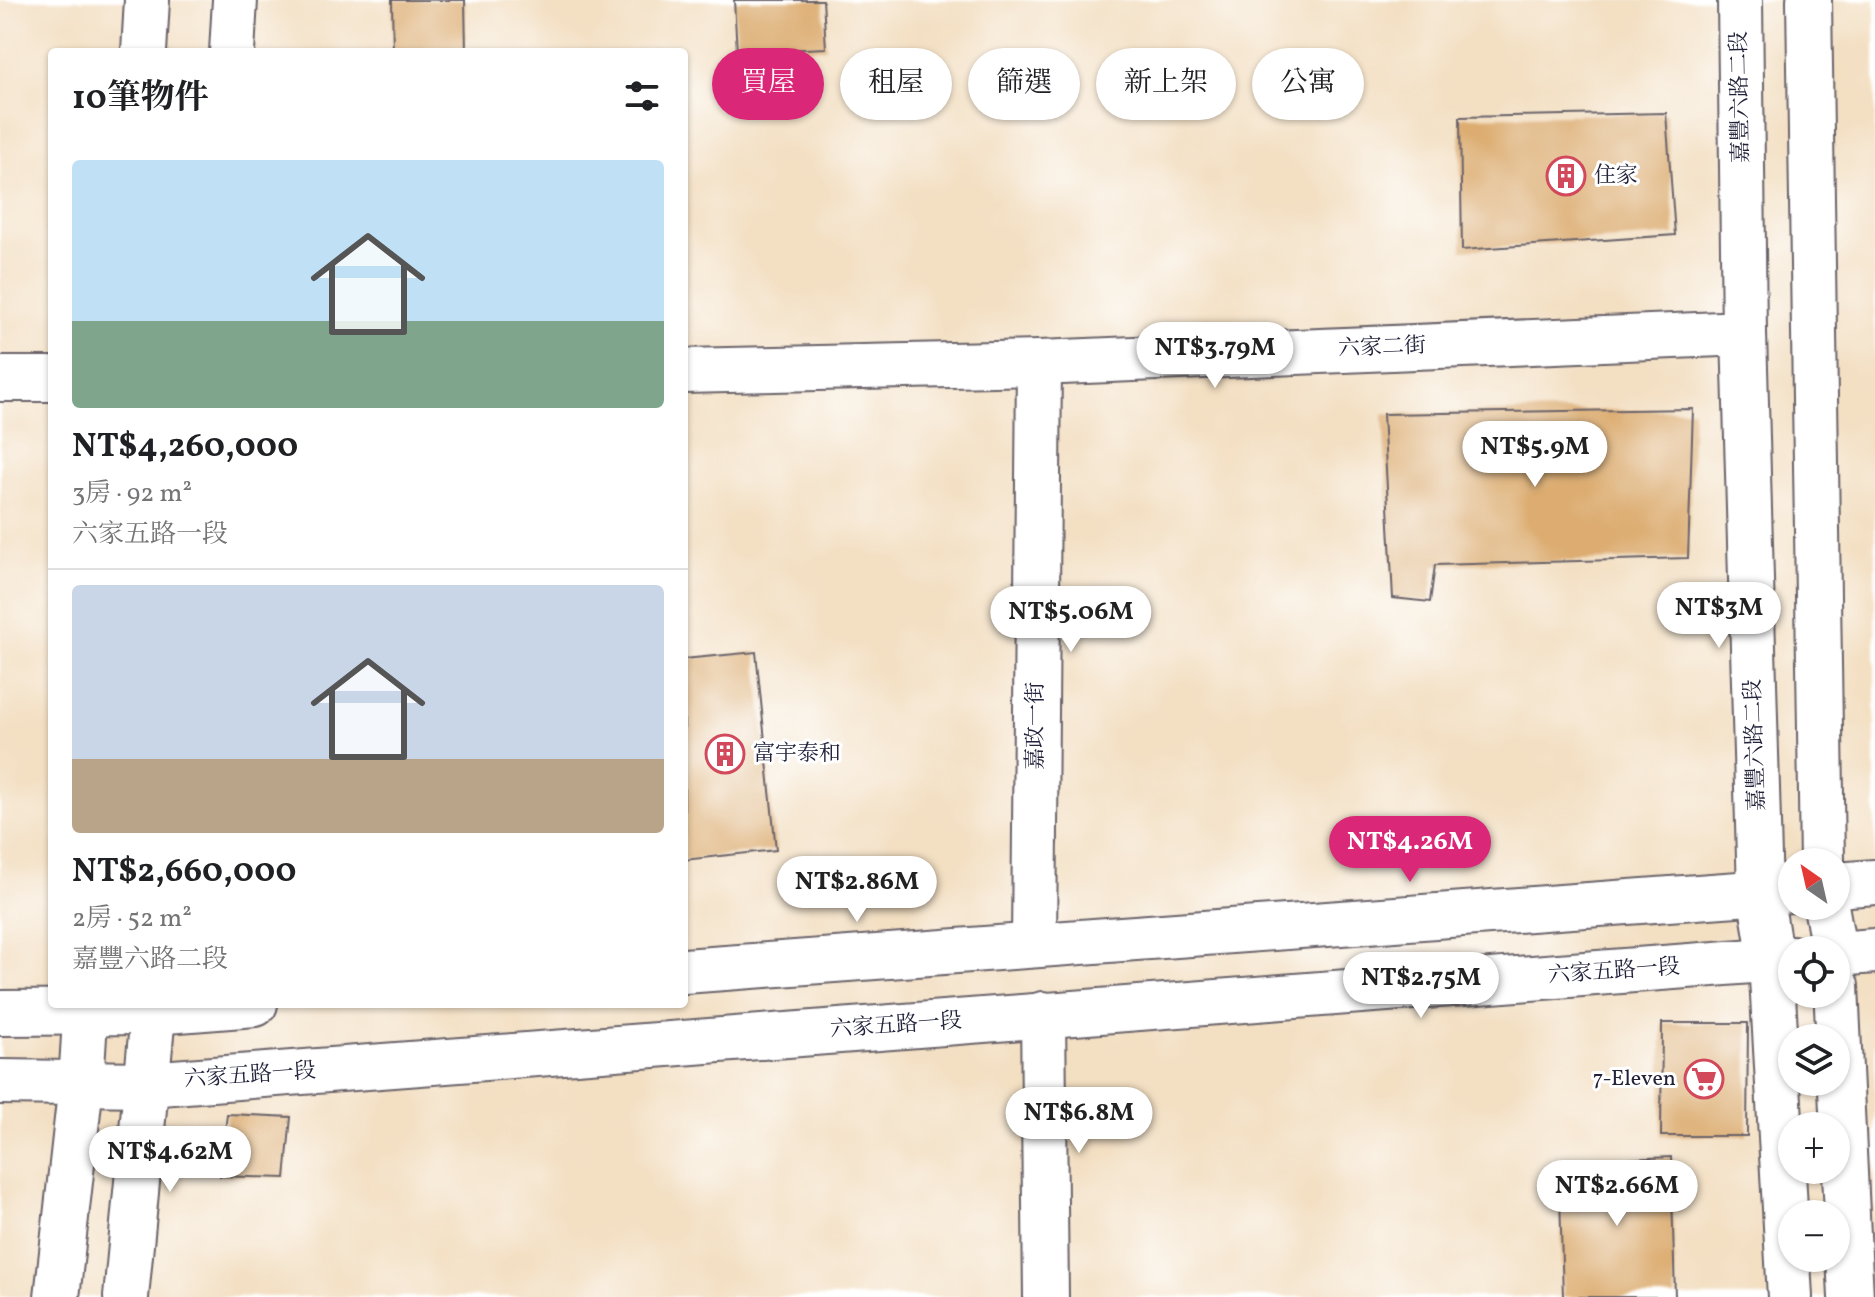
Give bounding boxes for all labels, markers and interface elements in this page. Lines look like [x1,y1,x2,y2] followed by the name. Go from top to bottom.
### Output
[1724,31,1758,163] street label: 嘉豐六路二段
[712,48,824,120] chip: 買屋
[840,48,952,120] chip: 租屋
[968,48,1080,120] chip: 篩選
[1096,48,1236,120] chip: 新上架
[1252,48,1364,120] chip: 公寓
[620,74,664,118] icon: filters
[72,76,209,123] text: 10筆物件
[1545,155,1587,197] building icon: 住家
[1594,161,1638,192] place label: 住家
[296,212,440,356] icon: home
[1132,322,1298,390] pin: NT$3.79M
[1154,330,1276,366] text: NT$3.79M
[1337,331,1427,365] street label: 六家二街
[1461,421,1609,489] pin: NT$5.9M
[72,424,298,471] text: NT$4,260,000
[1480,429,1590,465] text: NT$5.9M
[72,476,192,512] text: 3房 · 92 m²
[72,517,228,553] text: 六家五路一段
[1663,582,1775,650] pin: NT$3M
[988,586,1154,654] pin: NT$5.06M
[1675,590,1763,626] text: NT$3M
[1008,594,1134,630] text: NT$5.06M
[296,637,440,781] icon: home
[1738,678,1774,812] street label: 嘉豐六路二段
[1021,682,1052,770] street label: 嘉政一街
[704,733,746,775] building icon: 富宇泰和
[753,739,841,770] place label: 富宇泰和
[1327,816,1493,884] pin: NT$4.26M
[1347,824,1473,860] text: NT$4.26M
[1778,848,1850,920] north arrow
[1778,848,1850,1272] map controls
[72,849,296,896] text: NT$2,660,000
[774,856,940,924] pin: NT$2.86M
[795,864,919,900] text: NT$2.86M
[72,901,192,937] text: 2房 · 52 m²
[1778,936,1850,1008] button: locate
[72,942,228,978] text: 嘉豐六路二段
[1338,952,1504,1020] pin: NT$2.75M
[1547,952,1681,992] street label: 六家五路一段
[1361,960,1481,996] text: NT$2.75M
[829,1006,963,1046] street label: 六家五路一段
[1778,1024,1850,1096] button: layers
[183,1056,317,1096] street label: 六家五路一段
[1683,1058,1725,1100] supermarket icon: 7-Eleven
[1593,1064,1676,1095] place label: 7-Eleven
[1005,1087,1153,1155] pin: NT$6.8M
[1024,1095,1134,1131] text: NT$6.8M
[1778,1112,1850,1184] button: +
[87,1126,253,1194] pin: NT$4.62M
[107,1134,233,1170] text: NT$4.62M
[1534,1160,1700,1228] pin: NT$2.66M
[1555,1168,1679,1204] text: NT$2.66M
[1778,1200,1850,1272] button: −

